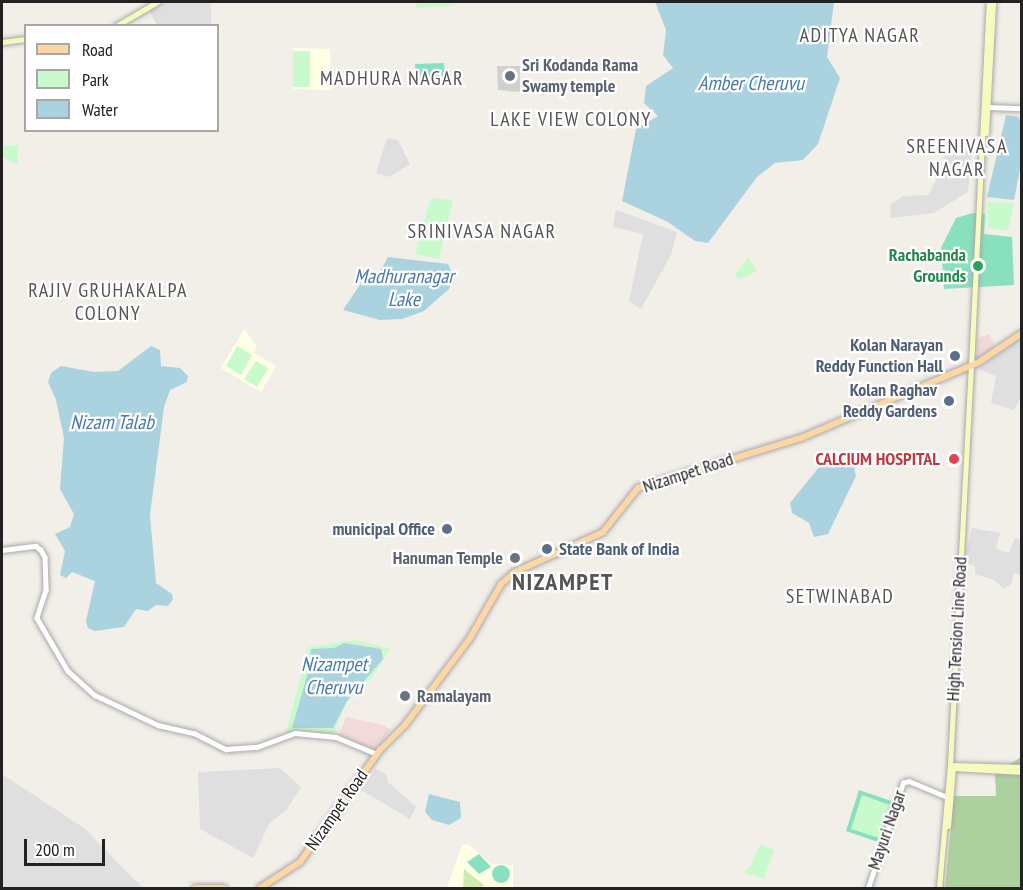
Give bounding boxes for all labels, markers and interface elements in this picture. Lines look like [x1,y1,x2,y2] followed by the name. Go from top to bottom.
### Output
[799,23,921,47] district label: ADITYA NAGAR
[24,24,219,132] legend
[82,38,113,61] text: Road
[522,55,638,98] place label: Sri Kodanda Rama Swamy temple
[320,66,464,90] district label: MADHURA NAGAR
[82,68,109,91] text: Park
[503,69,517,83] marker: Sri Kodanda Rama Swamy temple
[698,71,804,95] water label: Amber Cheruvu
[82,98,118,121] text: Water
[490,107,652,131] district label: LAKE VIEW COLONY
[906,134,1008,181] district label: SREENIVASA NAGAR
[407,219,557,243] district label: SRINIVASA NAGAR
[889,245,966,288] place label: Rachabanda Grounds
[971,259,985,273] marker: Rachabanda Grounds
[354,264,454,311] water label: Madhuranagar Lake
[28,278,188,325] district label: RAJIV GRUHAKALPA COLONY
[815,335,943,378] place label: Kolan Narayan Reddy Function Hall
[948,349,962,363] marker: Kolan Narayan Reddy Function Hall
[842,380,937,422] place label: Kolan Raghav Reddy Gardens
[942,394,956,408] marker: Kolan Raghav Reddy Gardens
[70,410,154,434] water label: Nizam Talab
[640,448,736,498] street label: Nizampet Road
[816,448,940,470] place label: CALCIUM HOSPITAL
[945,450,963,468] marker: CALCIUM HOSPITAL
[332,518,435,540] place label: municipal Office
[440,522,454,536] marker: municipal Office
[559,538,680,560] place label: State Bank of India
[540,542,554,556] marker: State Bank of India
[392,547,503,569] place label: Hanuman Temple
[508,551,522,565] marker: Hanuman Temple
[942,556,972,702] street label: High Tension Line Road
[512,568,614,596] district label: NIZAMPET
[786,584,894,608] district label: SETWINABAD
[301,653,367,700] water label: Nizampet Cheruvu
[417,685,491,707] place label: Ramalayam
[398,689,412,703] marker: Ramalayam
[301,765,373,855] street label: Nizampet Road
[863,787,911,873] street label: Mayuri Nagar
[27,827,108,865] scale bar
[35,838,75,861] text: 200 m

